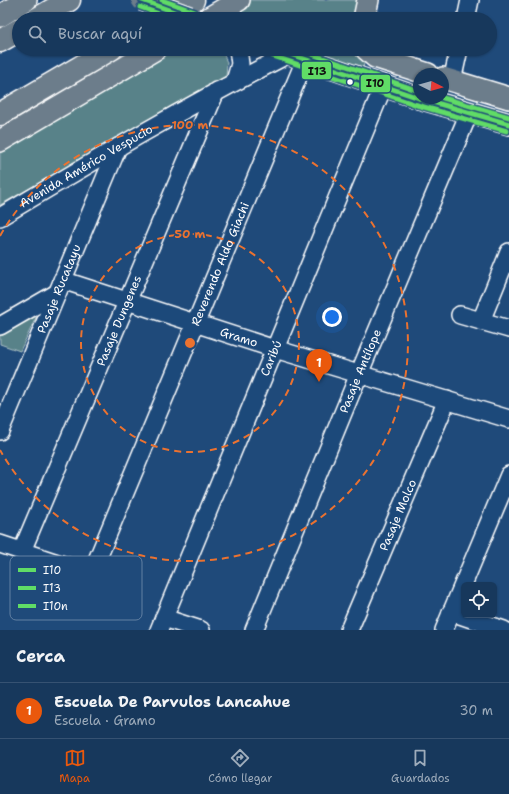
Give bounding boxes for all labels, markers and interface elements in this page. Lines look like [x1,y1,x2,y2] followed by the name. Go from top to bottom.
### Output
[12,12,497,56] search box
[26,23,48,45] icon: search
[58,24,142,44] text: Buscar aquí
[301,61,332,80] line badge: I13
[308,64,327,79] text: I13
[413,68,449,104] north arrow
[360,74,391,93] line badge: I10
[366,76,385,91] text: I10
[345,77,355,87] unlabelled marker
[172,117,209,133] text: 100 m
[17,121,156,211] street label: Avenida Américo Vespucio
[187,200,253,328] street label: Reverendo Aldo Giachi
[175,226,206,242] text: 50 m
[33,242,85,336] street label: Pasaje Rucatayu
[93,273,145,368] street label: Pasaje Dungenes
[322,307,342,327] your location
[218,324,260,351] street label: Gramo
[336,326,385,415] street label: Pasaje Antílope
[183,336,197,350] centre of rings
[257,338,286,378] street label: Caribú
[306,349,332,382] pin: 1
[376,477,420,553] street label: Pasaje Molco
[10,556,142,620] legend
[43,563,61,578] text: I10
[43,581,61,596] text: I13
[461,582,497,618] map controls
[461,582,497,618] button: locate
[43,599,68,614] text: I10n
[16,645,65,667] text: Cerca
[54,692,290,712] text: Escuela De Parvulos Lancahue
[26,702,32,719] text: 1
[459,702,493,719] text: 30 m
[54,712,156,729] text: Escuela · Gramo
[59,747,90,786] tab: Mapa
[208,747,272,786] tab: Cómo llegar
[391,747,450,786] tab: Guardados

